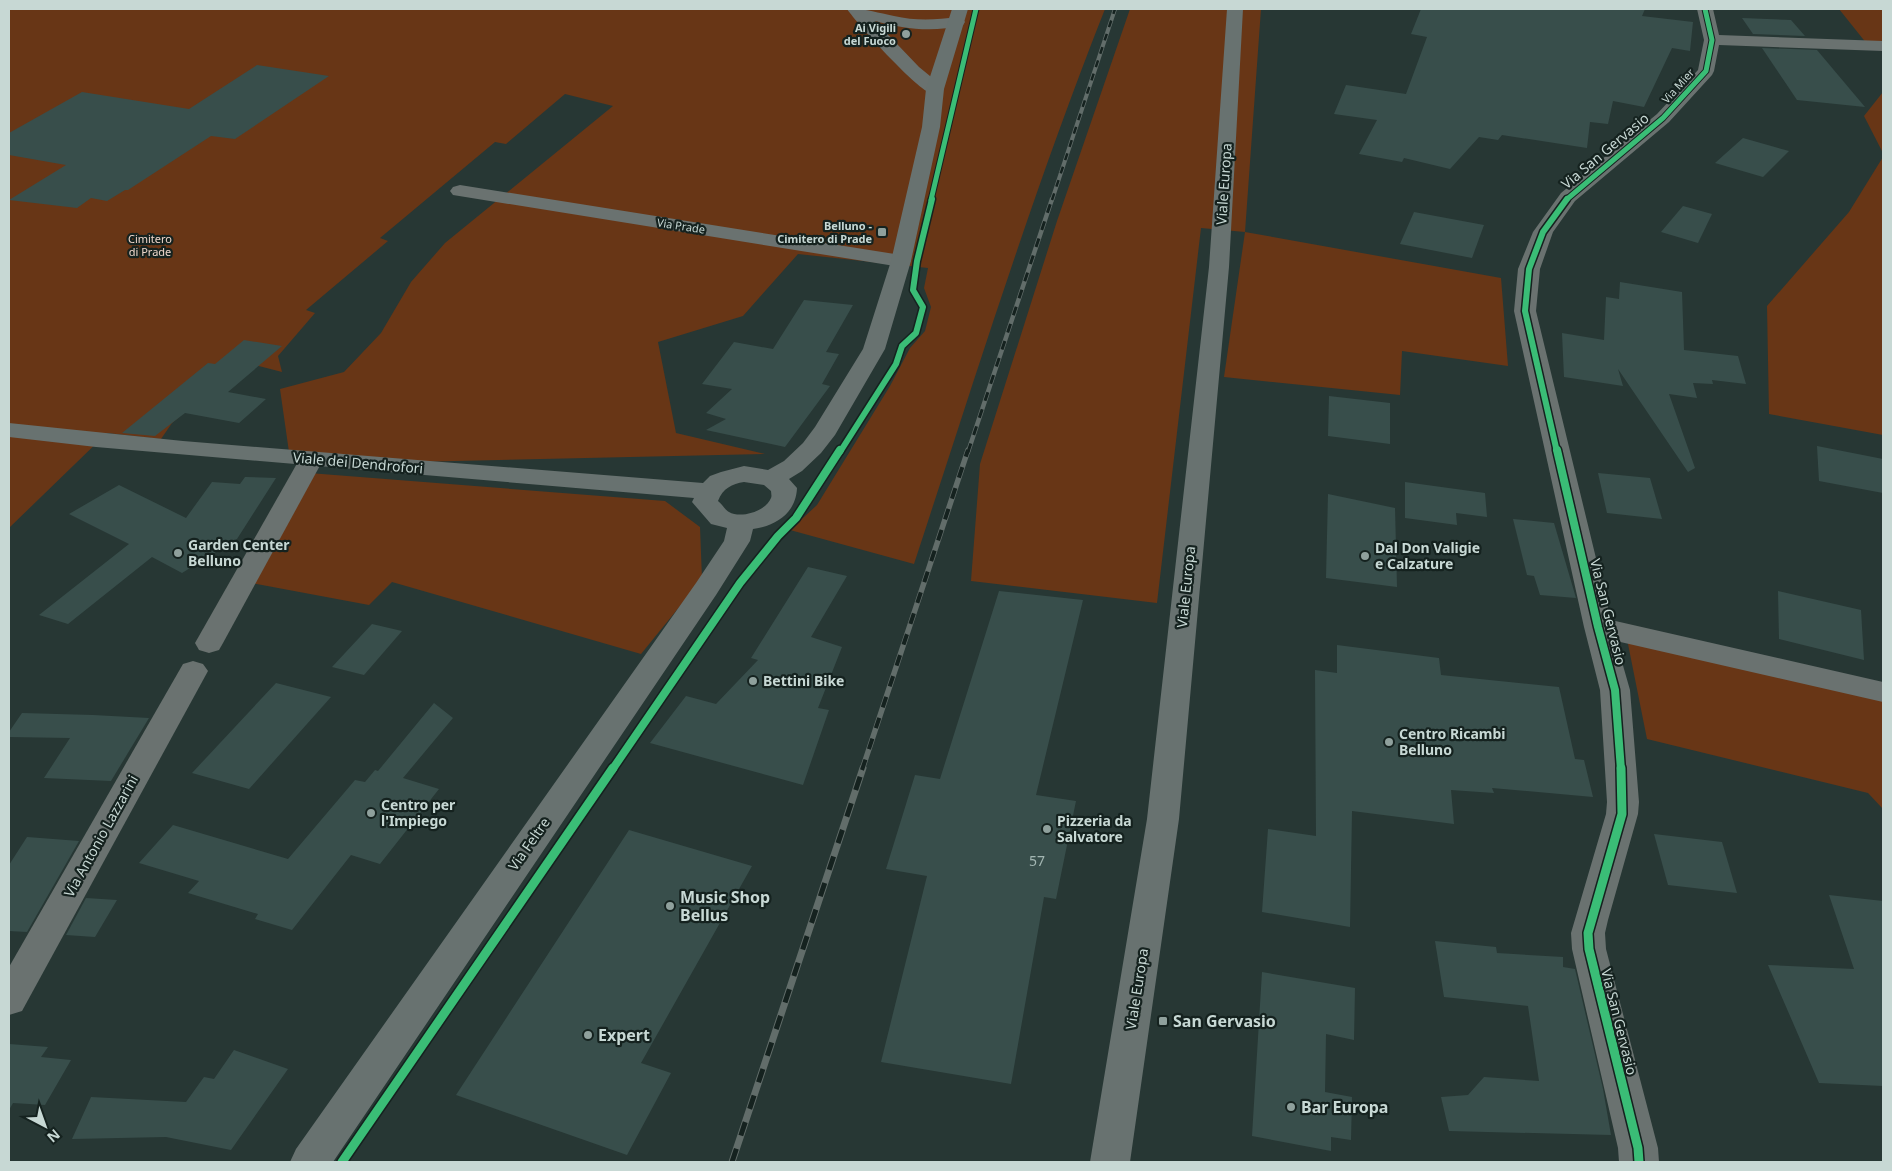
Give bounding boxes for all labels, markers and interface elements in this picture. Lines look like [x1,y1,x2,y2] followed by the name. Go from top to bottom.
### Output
[844,20,896,48] place label: Ai Vigili del Fuoco
[900,28,912,40] marker: Ai Vigili del Fuoco
[1658,65,1698,106] street label: Via Mier
[1557,108,1653,193] street label: Via San Gervasio
[1211,142,1236,225] street label: Viale Europa
[656,214,706,237] street label: Via Prade
[777,218,872,246] place label: Belluno - Cimitero di Prade
[876,226,888,238] marker: Belluno - Cimitero di Prade
[128,231,172,259] park label: Cimitero di Prade
[292,447,424,478] street label: Viale dei Dendrofori
[188,535,290,570] place label: Garden Center Belluno
[1375,538,1480,573] place label: Dal Don Valigie e Calzature
[1172,545,1199,629] street label: Viale Europa
[172,547,184,559] marker: Garden Center Belluno
[1359,550,1371,562] marker: Dal Don Valigie e Calzature
[1586,557,1631,667] street label: Via San Gervasio
[763,671,844,690] place label: Bettini Bike
[747,675,759,687] marker: Bettini Bike
[1399,724,1506,759] place label: Centro Ricambi Belluno
[1383,736,1395,748] marker: Centro Ricambi Belluno
[59,771,142,900] street label: Via Antonio Lazzarini
[381,795,456,830] place label: Centro per l'Impiego
[365,807,377,819] marker: Centro per l'Impiego
[1057,811,1132,846] place label: Pizzeria da Salvatore
[503,813,554,874] street label: Via Feltre
[1041,823,1053,835] marker: Pizzeria da Salvatore
[1029,851,1045,870] house number: 57
[680,886,770,926] place label: Music Shop Bellus
[664,900,676,912] marker: Music Shop Bellus
[1121,947,1152,1031] street label: Viale Europa
[1597,967,1642,1077] street label: Via San Gervasio
[1173,1010,1276,1032] place label: San Gervasio
[1157,1015,1169,1027] marker: San Gervasio
[598,1024,650,1046] place label: Expert
[582,1029,594,1041] marker: Expert
[1301,1096,1388,1118] place label: Bar Europa
[20,1101,70,1151] north arrow
[1285,1101,1297,1113] marker: Bar Europa
[43,1125,64,1147] text: N

